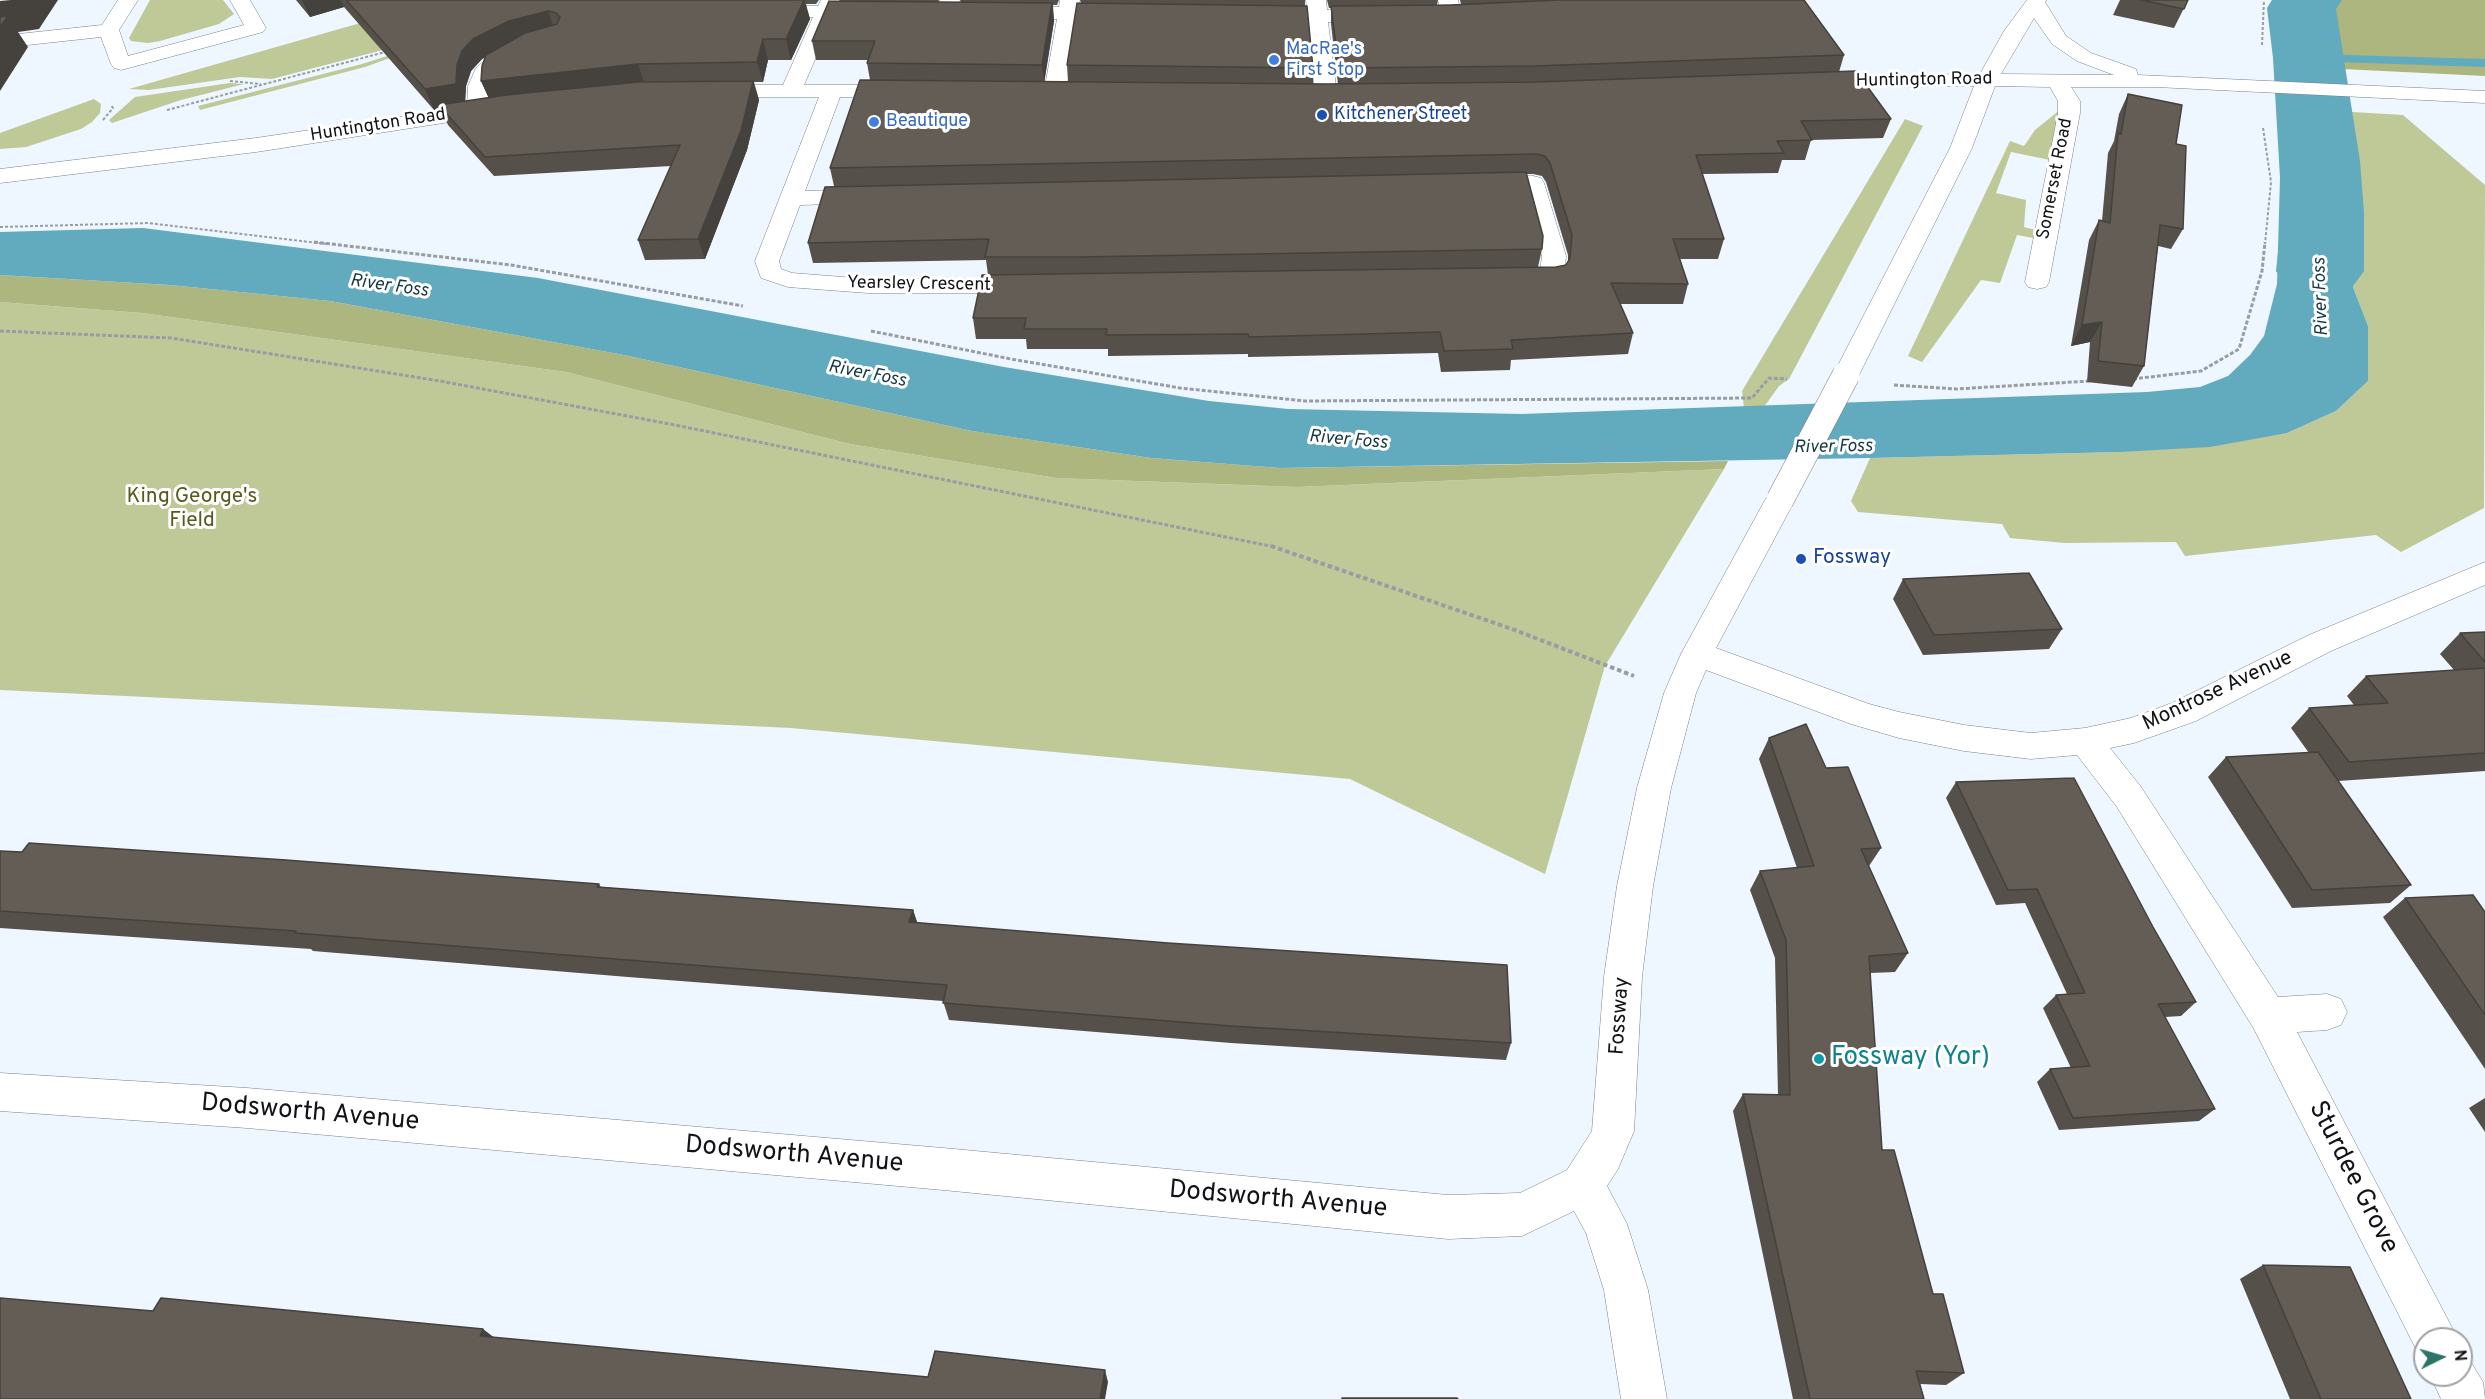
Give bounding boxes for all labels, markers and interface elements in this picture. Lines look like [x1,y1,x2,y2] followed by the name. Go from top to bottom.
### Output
[1286,39,1364,82] place label: MacRae's First Stop
[1267,53,1281,67] marker: MacRae's First Stop
[1855,69,1993,93] street label: Huntington Road
[1334,104,1467,126] place label: Kitchener Street
[309,105,447,147] street label: Huntington Road
[1315,108,1329,122] marker: Kitchener Street
[886,111,968,133] place label: Beautique
[867,115,881,129] marker: Beautique
[2034,117,2078,241] street label: Somerset Road
[2310,257,2334,337] water label: River Foss
[348,271,430,303] water label: River Foss
[847,273,991,297] street label: Yearsley Crescent
[826,357,908,393] water label: River Foss
[1308,427,1388,455] water label: River Foss
[1793,437,1873,459] water label: River Foss
[127,485,257,535] park label: King George's Field
[1813,546,1891,572] place label: Fossway
[1794,552,1808,566] marker: Fossway
[2139,646,2297,738] street label: Montrose Avenue
[1606,976,1636,1056] street label: Fossway
[1831,1043,1990,1075] place label: Fossway (Yor)
[1812,1052,1826,1066] marker: Fossway (Yor)
[199,1089,421,1139] street label: Dodsworth Avenue
[2300,1097,2404,1259] street label: Sturdee Grove
[683,1131,905,1181] street label: Dodsworth Avenue
[1167,1176,1389,1226] street label: Dodsworth Avenue
[2413,1327,2473,1387] north arrow
[2448,1349,2469,1362] text: N

